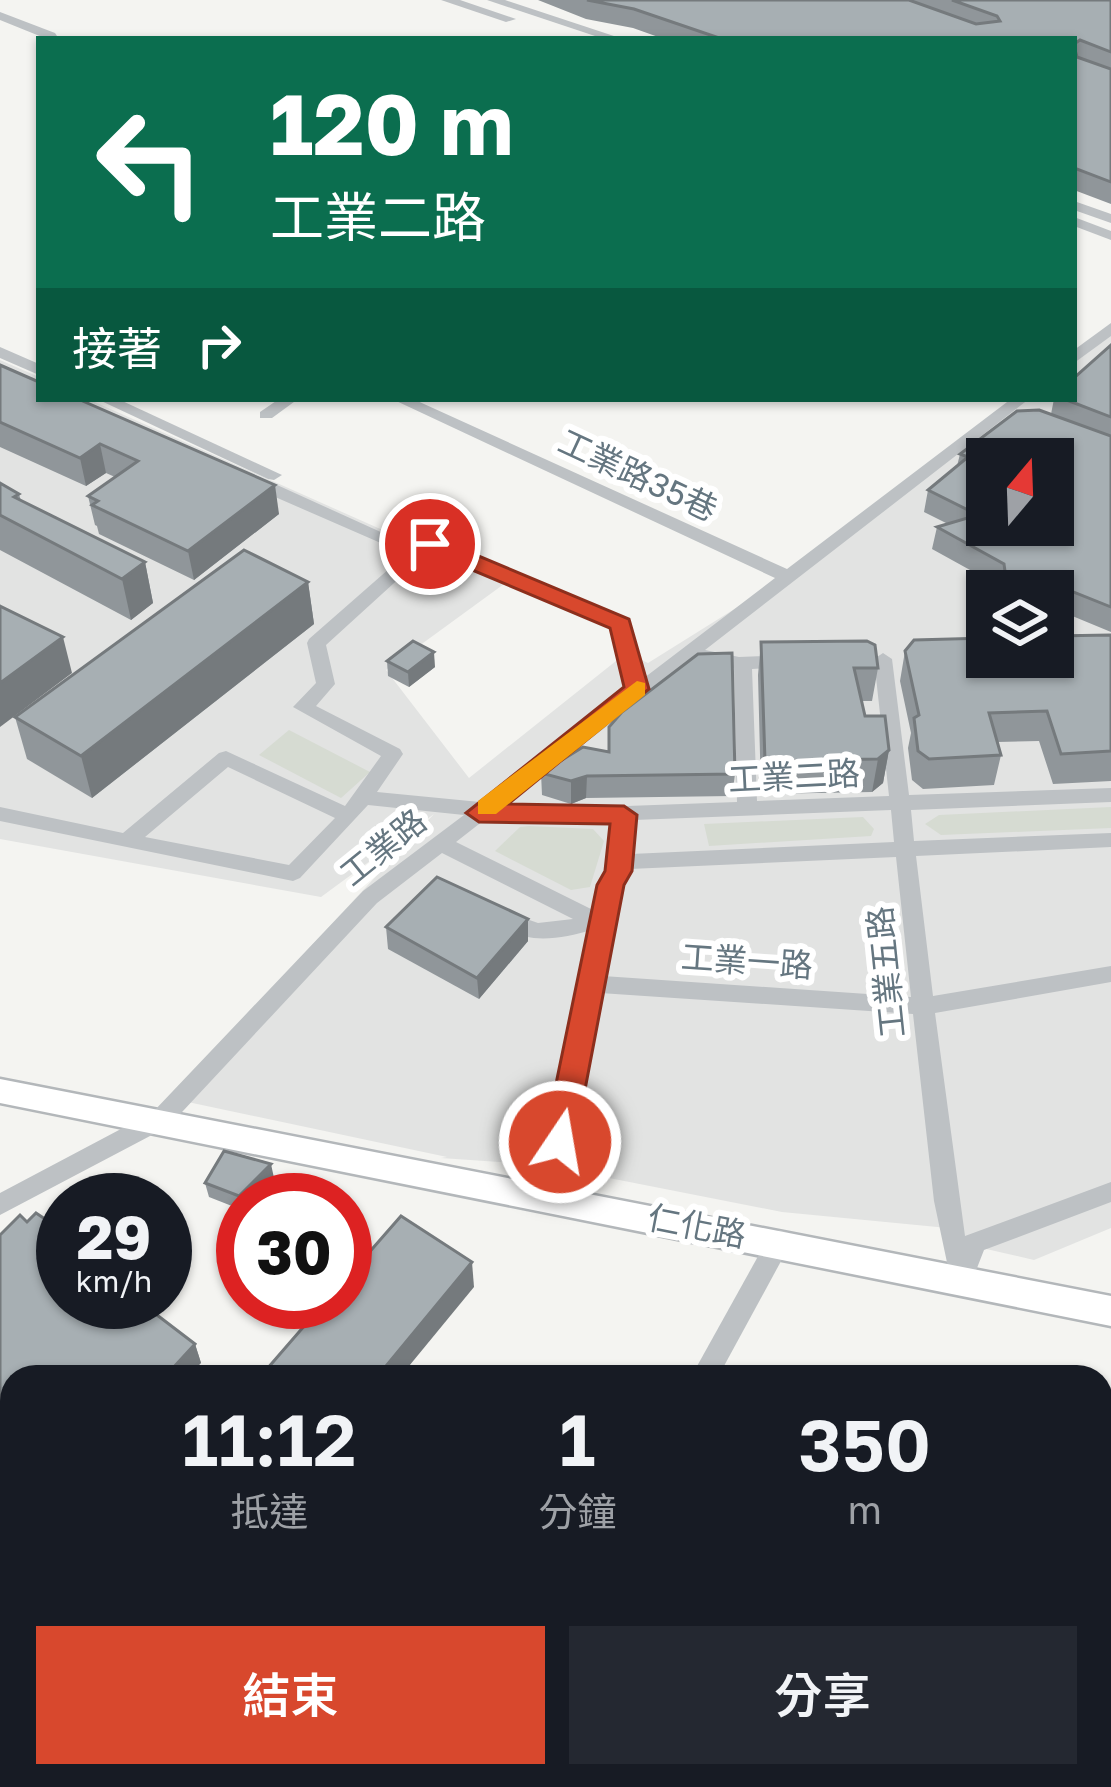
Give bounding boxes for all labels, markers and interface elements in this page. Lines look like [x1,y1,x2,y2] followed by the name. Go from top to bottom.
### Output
[270,73,514,173] text: 120 m
[72,84,228,240] icon: left
[270,184,486,249] text: 工業二路
[186,312,252,378] icon: right
[72,321,162,375] text: 接著
[553,421,724,528] street label: 工業路35巷
[966,438,1074,546] north arrow
[966,438,1074,678] map controls
[379,493,481,595] pin
[397,511,463,577] icon: arrive
[966,570,1074,678] button: layers
[727,753,861,798] street label: 工業二路
[332,800,433,893] street label: 工業路
[859,904,912,1040] street label: 工業五路
[680,936,814,985] street label: 工業一路
[497,1079,623,1205] position arrow
[216,1173,372,1329] speed limit sign: 30
[645,1197,749,1254] street label: 仁化路
[77,1200,151,1272] text: 29
[76,1263,152,1299] text: km/h
[182,1395,356,1482] text: 11:12
[559,1395,595,1482] text: 1
[798,1400,931,1487] text: 350
[847,1486,882,1533] text: m
[230,1488,308,1535] text: 抵達
[538,1488,616,1535] text: 分鐘
[36,1626,545,1764] button: 結束
[569,1626,1077,1764] button: 分享

